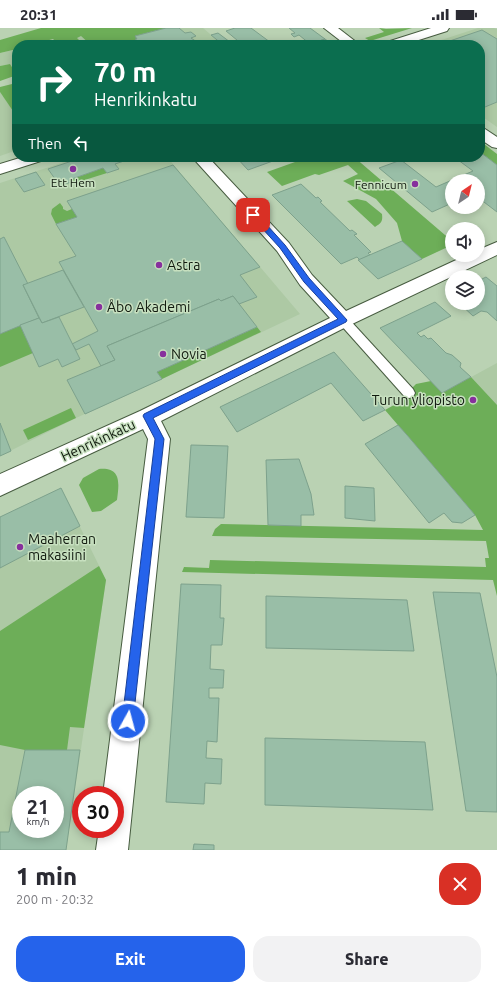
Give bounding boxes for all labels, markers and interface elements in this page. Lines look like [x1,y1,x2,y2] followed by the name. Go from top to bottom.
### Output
[20,6,58,23] text: 20:31
[28,56,80,108] icon: right
[94,56,156,87] text: 70 m
[94,89,197,109] text: Henrikinkatu
[70,132,92,154] icon: left
[28,135,62,152] text: Then
[68,164,78,174] marker: Ett Hem
[445,174,485,214] north arrow
[445,174,485,310] map controls
[51,176,95,189] place label: Ett Hem
[355,178,407,191] place label: Fennicum
[410,179,420,189] marker: Fennicum
[236,198,270,232] pin
[242,204,264,226] icon: arrive
[445,222,485,262] button: sound
[167,257,200,273] place label: Astra
[154,260,164,270] marker: Astra
[445,270,485,310] button: layers
[107,299,190,315] place label: Åbo Akademi
[94,302,104,312] marker: Åbo Akademi
[171,346,207,362] place label: Novia
[158,349,168,359] marker: Novia
[372,392,465,408] place label: Turun yliopisto
[468,395,478,405] marker: Turun yliopisto
[58,416,138,464] street label: Henrikinkatu
[28,531,96,563] place label: Maaherran makasiini
[15,542,25,552] marker: Maaherran makasiini
[107,700,149,742] position arrow
[72,786,124,838] speed limit sign: 30
[27,795,49,818] text: 21
[26,816,50,827] text: km/h
[16,863,77,890] text: 1 min
[439,863,481,905] button: close
[16,892,94,906] text: 200 m · 20:32
[16,936,245,982] button: Exit
[253,936,481,982] button: Share

